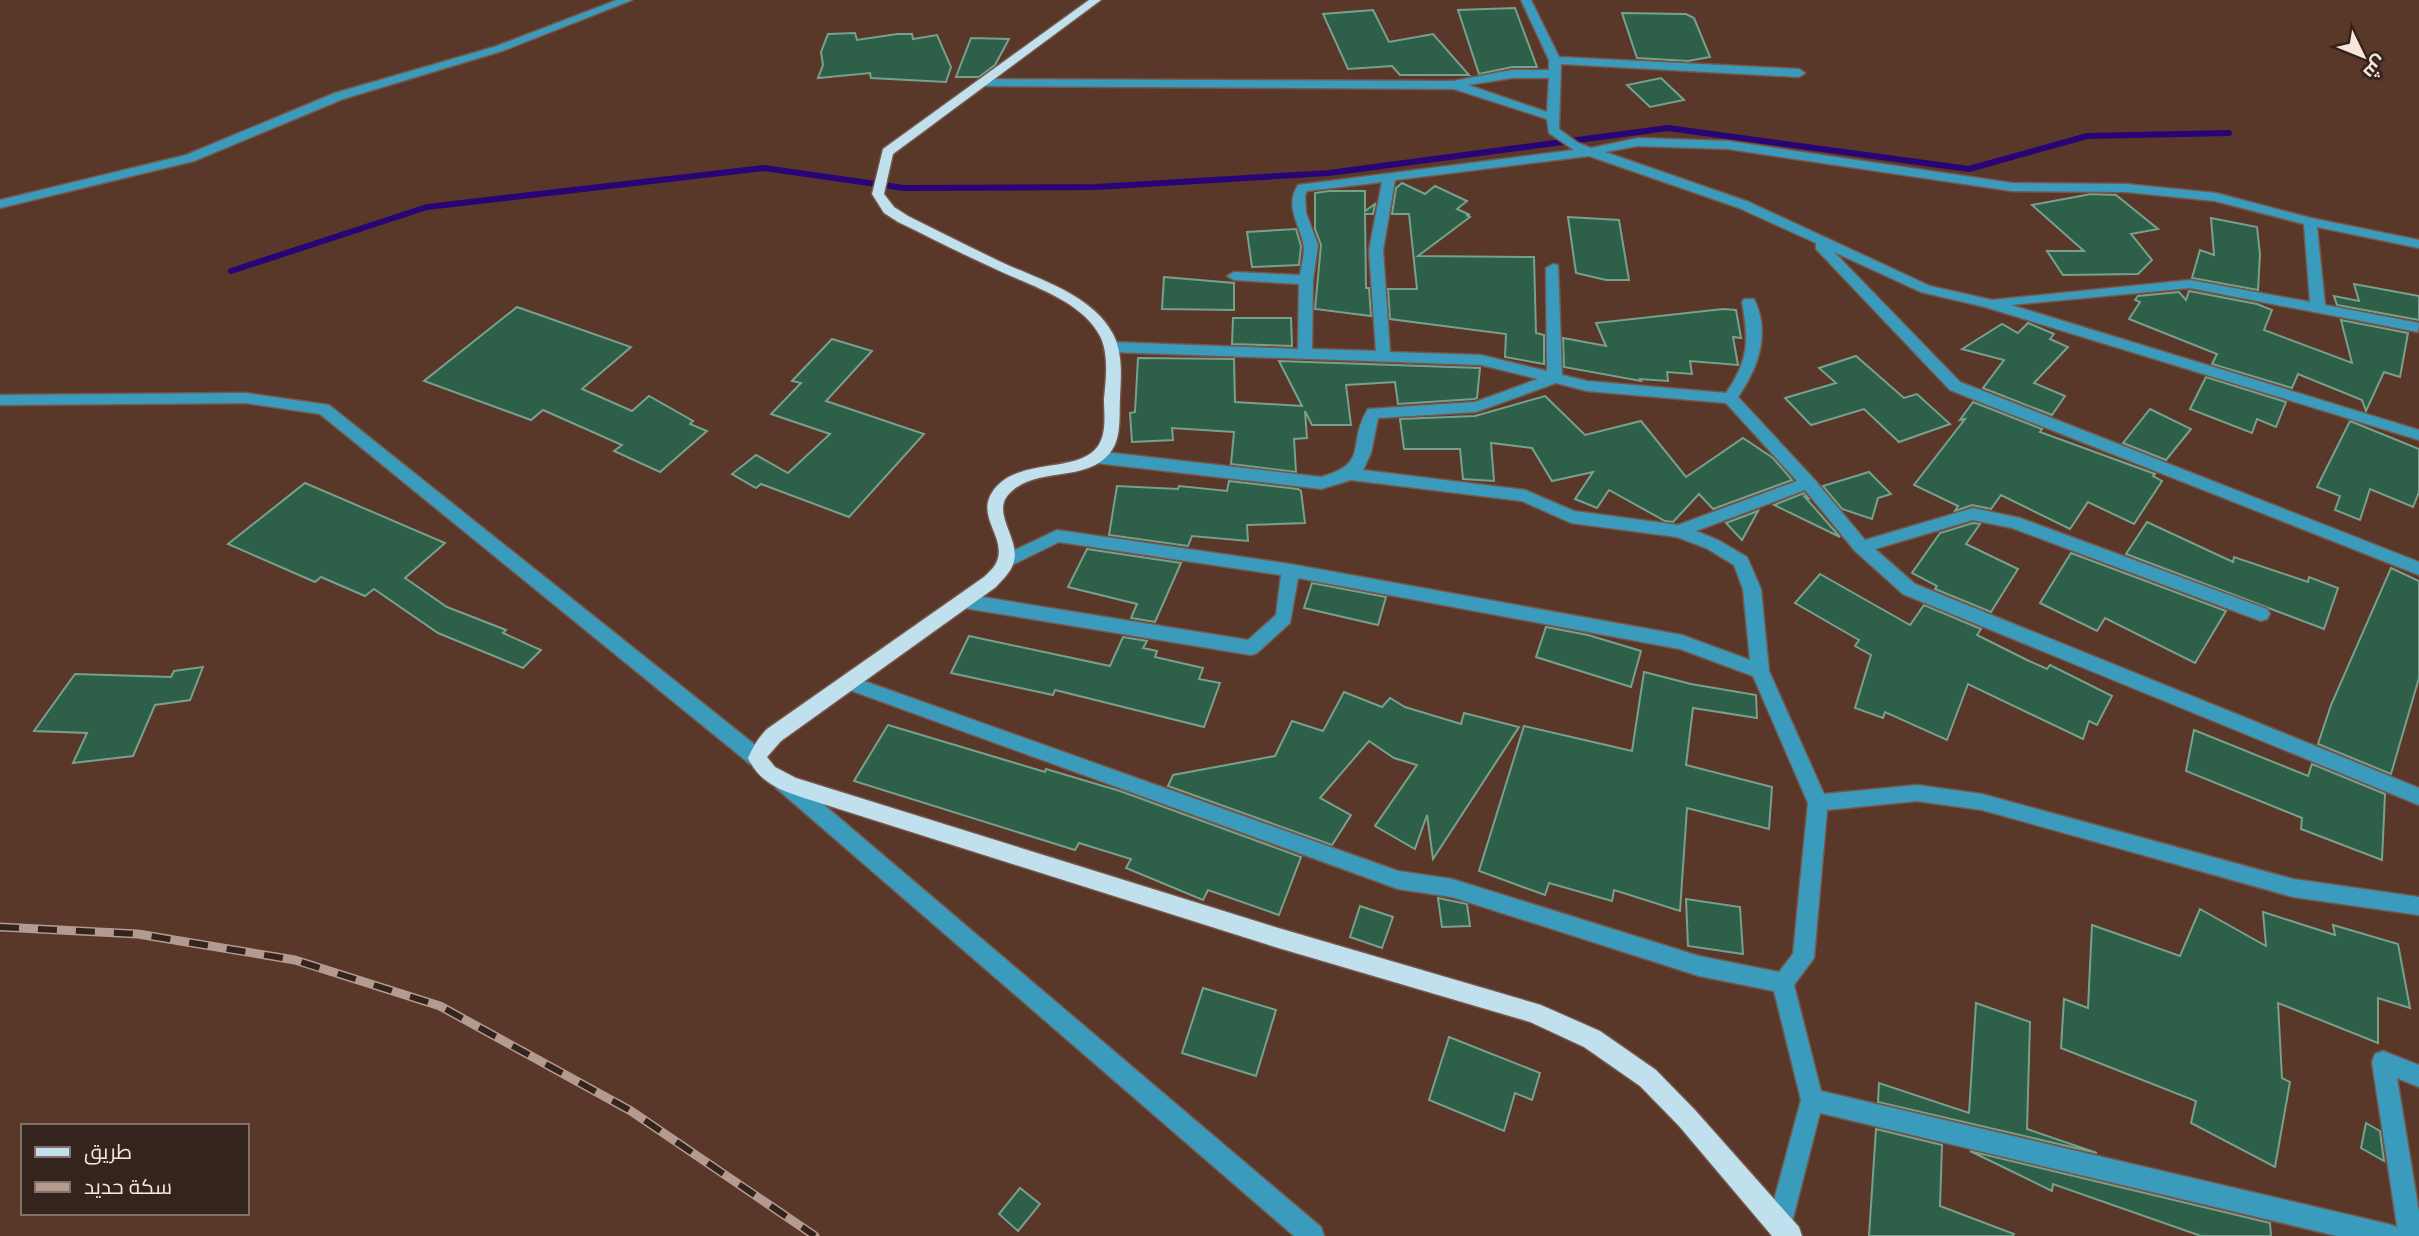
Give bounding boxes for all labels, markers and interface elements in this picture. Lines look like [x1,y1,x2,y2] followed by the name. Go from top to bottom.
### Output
[2328,21,2398,91] north arrow
[2358,50,2393,85] text: ش
[21,1124,248,1215] legend
[84,1137,132,1165] text: طريق
[84,1172,172,1200] text: سكة حديد

